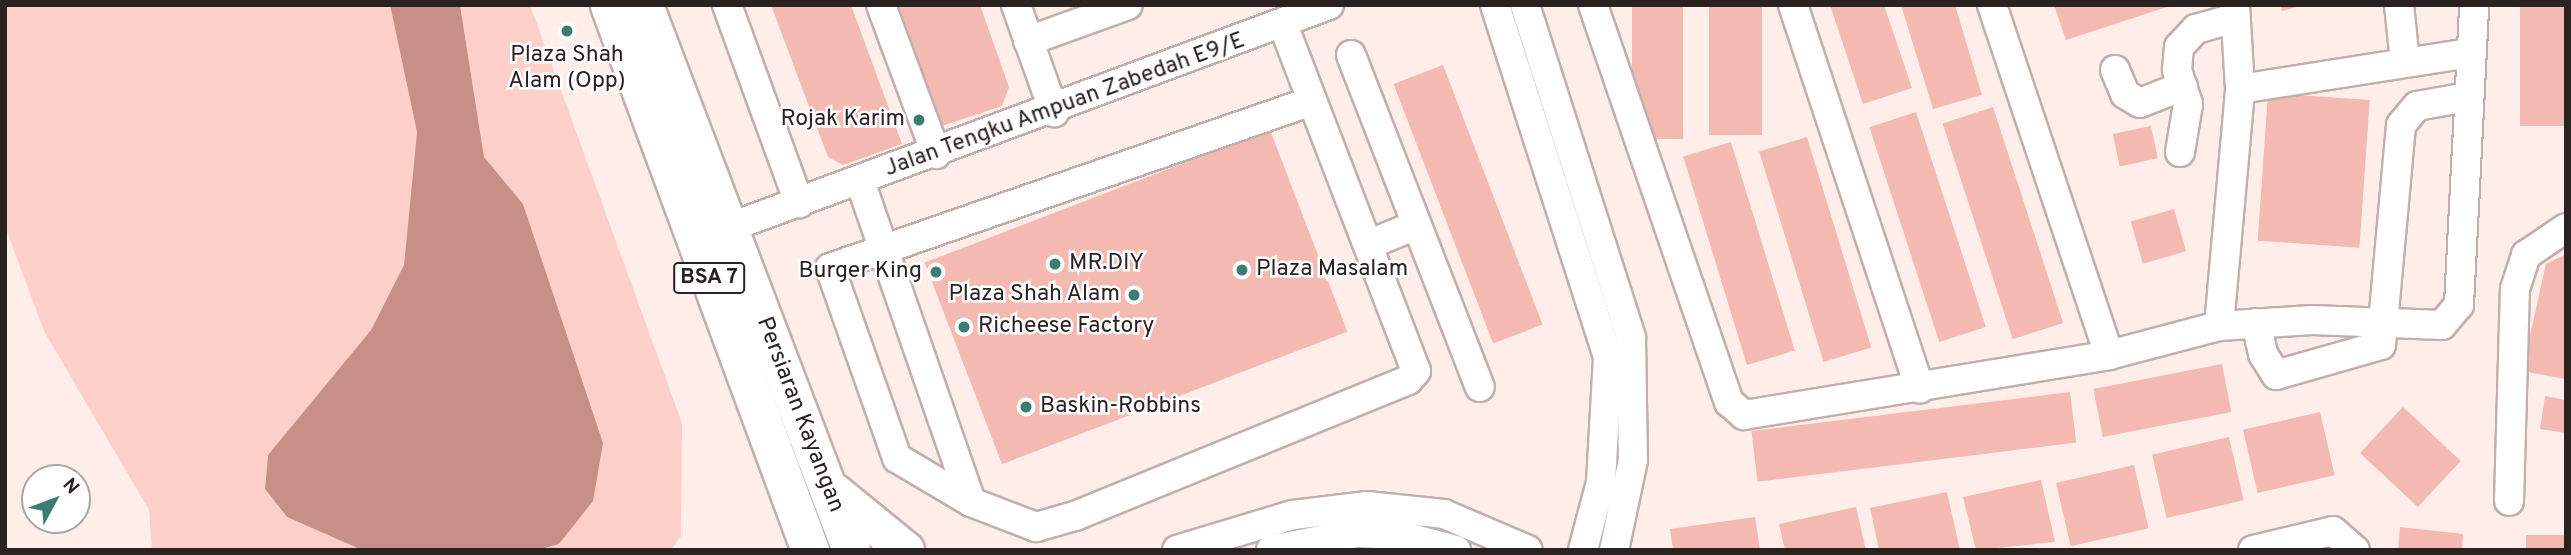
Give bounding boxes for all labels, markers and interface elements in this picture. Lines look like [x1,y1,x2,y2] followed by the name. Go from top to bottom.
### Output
[559,23,575,39] marker: Plaza Shah Alam (Opp)
[880,28,1250,184] street label: Jalan Tengku Ampuan Zabedah E9/E
[508,42,626,96] place label: Plaza Shah Alam (Opp)
[781,106,905,134] place label: Rojak Karim
[911,112,927,128] marker: Rojak Karim
[1069,250,1144,278] place label: MR.DIY
[1047,256,1063,272] marker: MR.DIY
[1256,256,1408,284] place label: Plaza Masalam
[798,258,922,286] place label: Burger King
[672,260,746,296] road number: BSA 7
[1234,262,1250,278] marker: Plaza Masalam
[928,264,944,280] marker: Burger King
[947,281,1120,309] place label: Plaza Shah Alam
[1126,287,1142,303] marker: Plaza Shah Alam
[749,313,849,517] street label: Persiaran Kayangan
[978,313,1155,341] place label: Richeese Factory
[956,319,972,335] marker: Richeese Factory
[1040,393,1201,421] place label: Baskin-Robbins
[1018,399,1034,415] marker: Baskin-Robbins
[21,464,91,534] north arrow
[57,474,84,500] text: N

